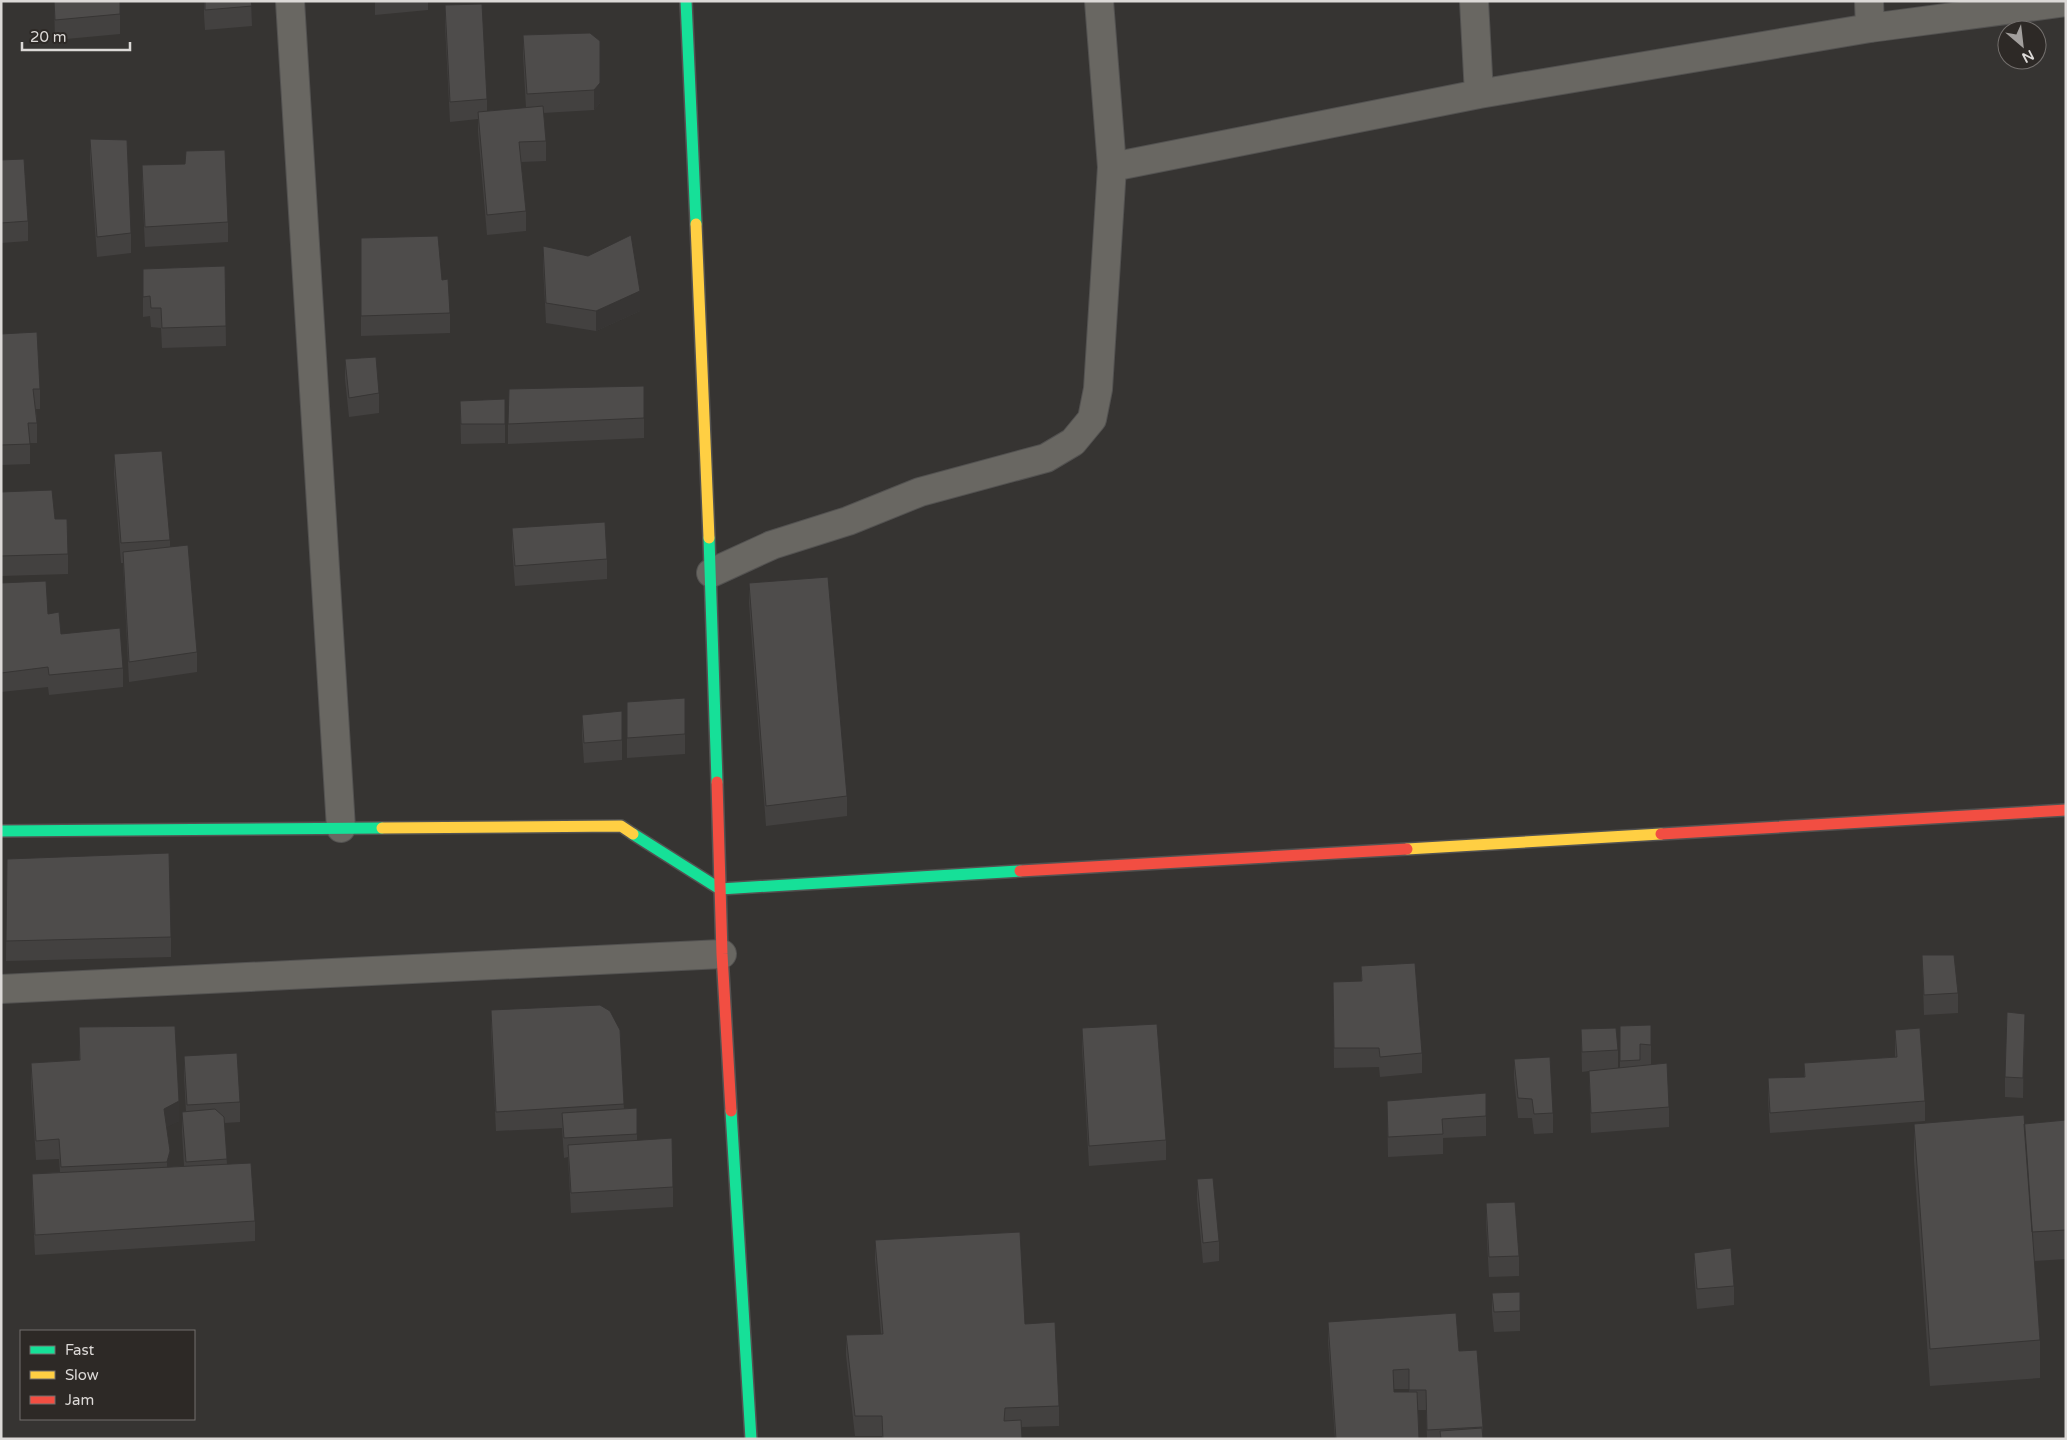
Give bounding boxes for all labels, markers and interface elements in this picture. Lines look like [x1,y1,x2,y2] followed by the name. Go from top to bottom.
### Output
[22,20,130,52] scale bar
[1997,20,2047,70] north arrow
[30,28,67,46] text: 20 m
[2019,46,2037,66] text: N
[20,1330,195,1420] legend
[65,1341,95,1359] text: Fast
[65,1366,99,1384] text: Slow
[65,1391,94,1409] text: Jam

